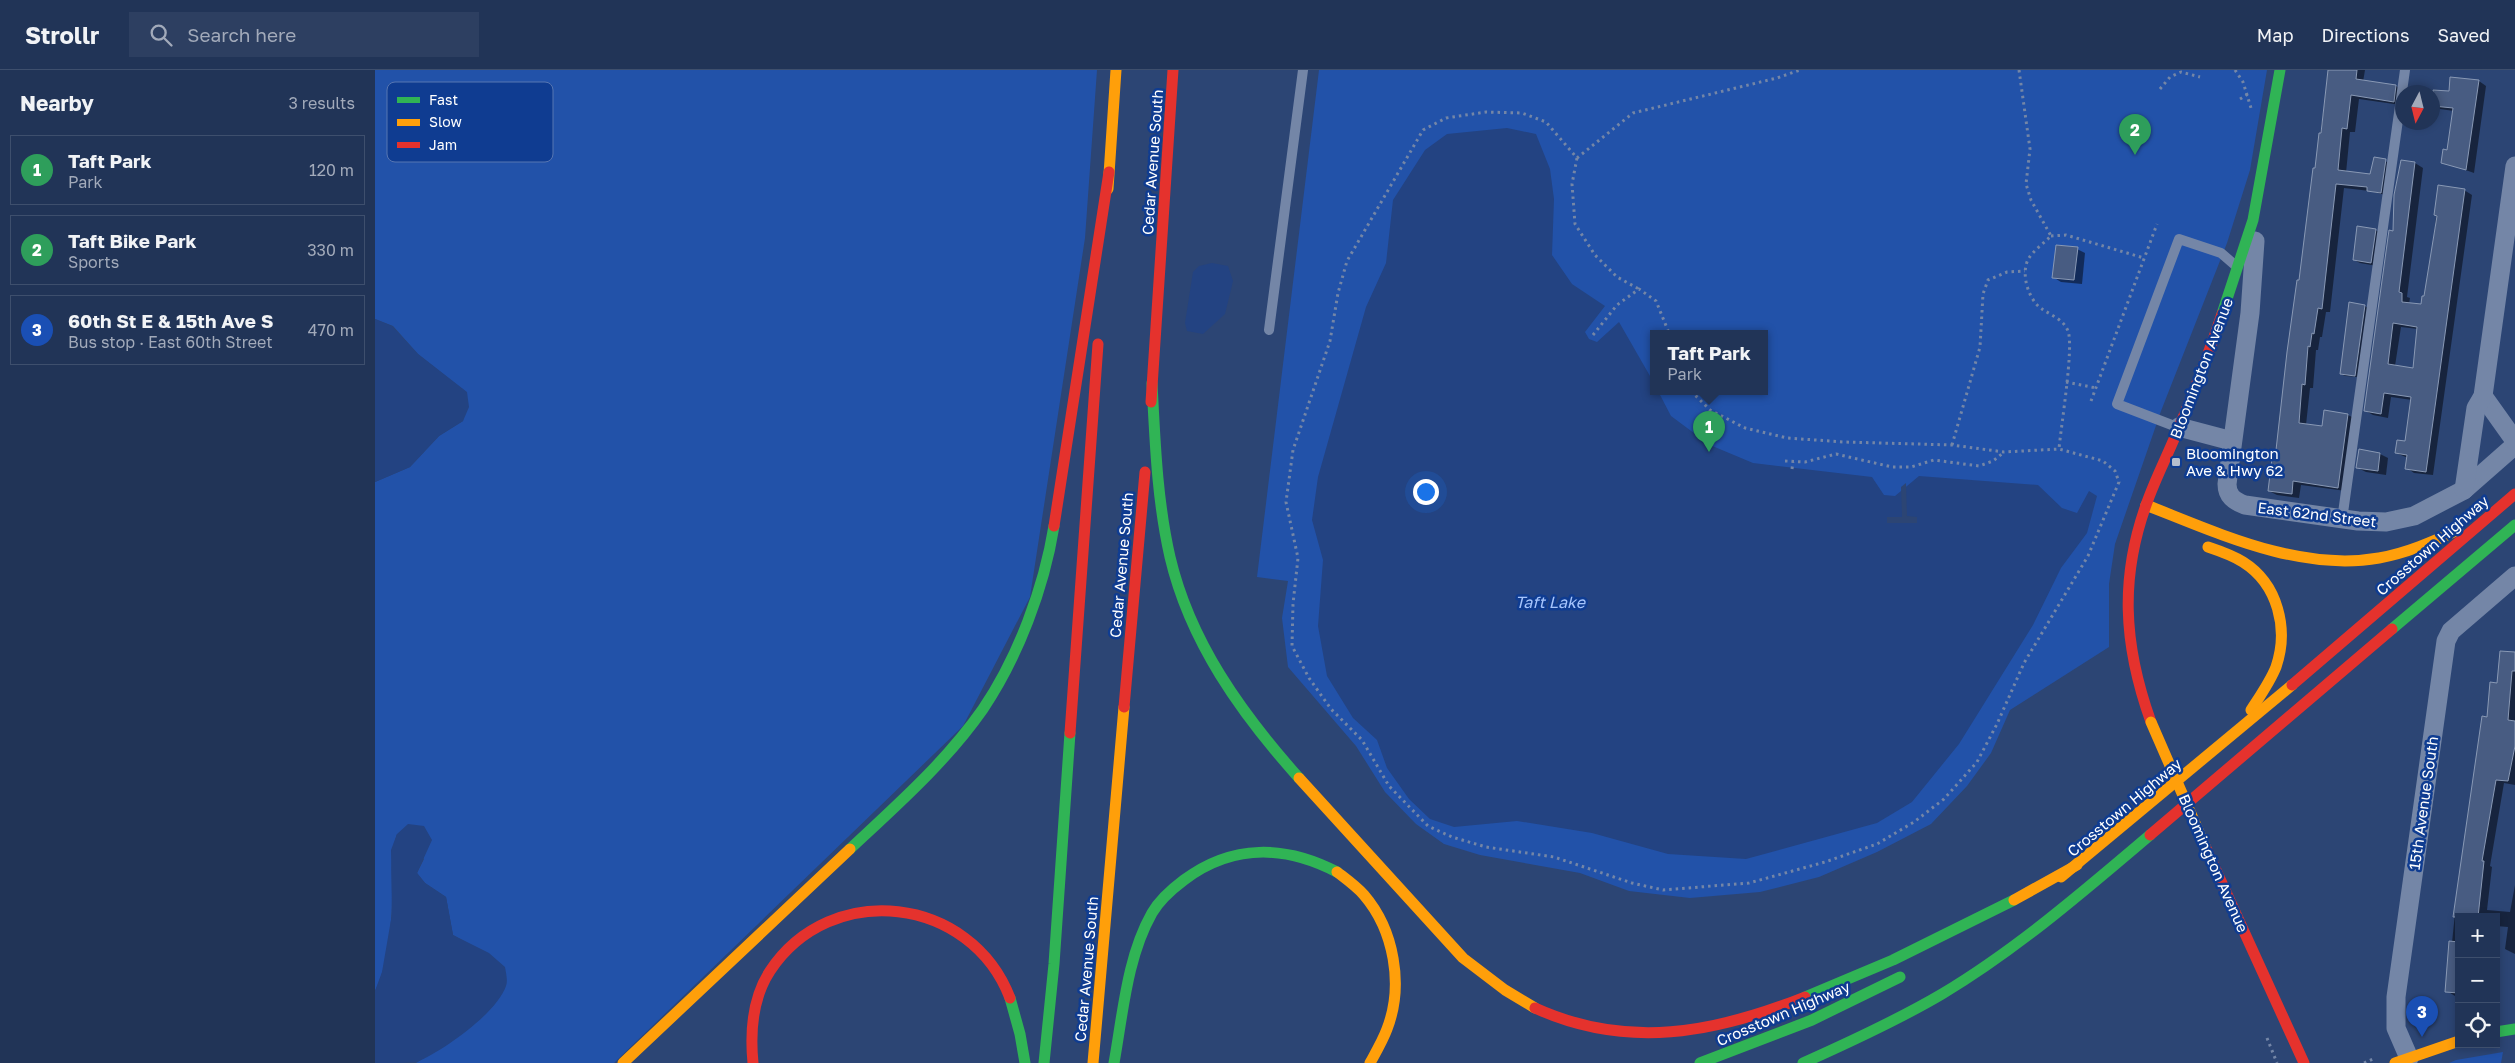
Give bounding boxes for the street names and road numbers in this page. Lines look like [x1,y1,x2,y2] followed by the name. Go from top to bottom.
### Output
[1138,89,1166,235] street label: Cedar Avenue South
[2166,295,2236,441] street label: Bloomington Avenue
[2372,491,2492,599] street label: Crosstown Highway
[1106,492,1136,638] street label: Cedar Avenue South
[2257,498,2377,530] street label: East 62nd Street
[2405,735,2441,871] street label: 15th Avenue South
[2063,754,2185,860] street label: Crosstown Highway
[2175,791,2253,935] street label: Bloomington Avenue
[1071,896,1101,1042] street label: Cedar Avenue South
[1714,977,1853,1049] street label: Crosstown Highway

